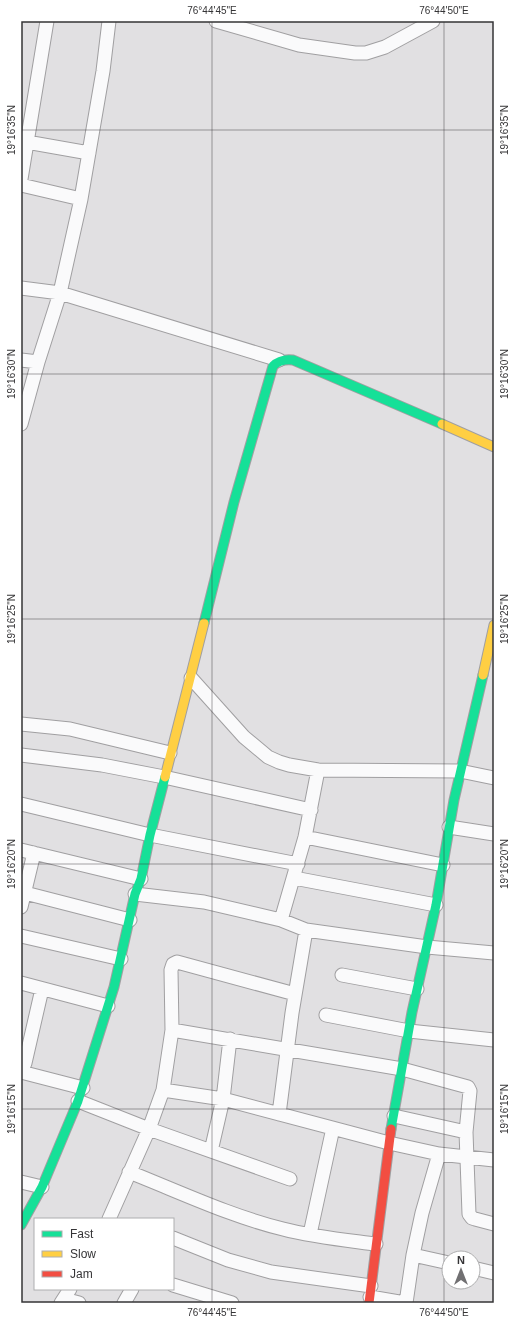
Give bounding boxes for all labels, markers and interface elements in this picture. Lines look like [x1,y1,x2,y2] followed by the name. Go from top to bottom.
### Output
[187,5,237,16] text: 76°44'45"E
[419,5,469,16] text: 76°44'50"E
[6,105,17,155] text: 19°16'35"N
[499,105,510,155] text: 19°16'35"N
[6,349,17,399] text: 19°16'30"N
[499,349,510,399] text: 19°16'30"N
[6,594,17,644] text: 19°16'25"N
[499,594,510,644] text: 19°16'25"N
[6,839,17,889] text: 19°16'20"N
[499,839,510,889] text: 19°16'20"N
[6,1084,17,1134] text: 19°16'15"N
[499,1084,510,1134] text: 19°16'15"N
[34,1218,174,1290] legend
[70,1227,94,1241] text: Fast
[70,1247,96,1261] text: Slow
[441,1250,481,1290] north arrow
[457,1254,465,1266] text: N
[70,1267,93,1281] text: Jam
[187,1307,237,1318] text: 76°44'45"E
[419,1307,469,1318] text: 76°44'50"E

